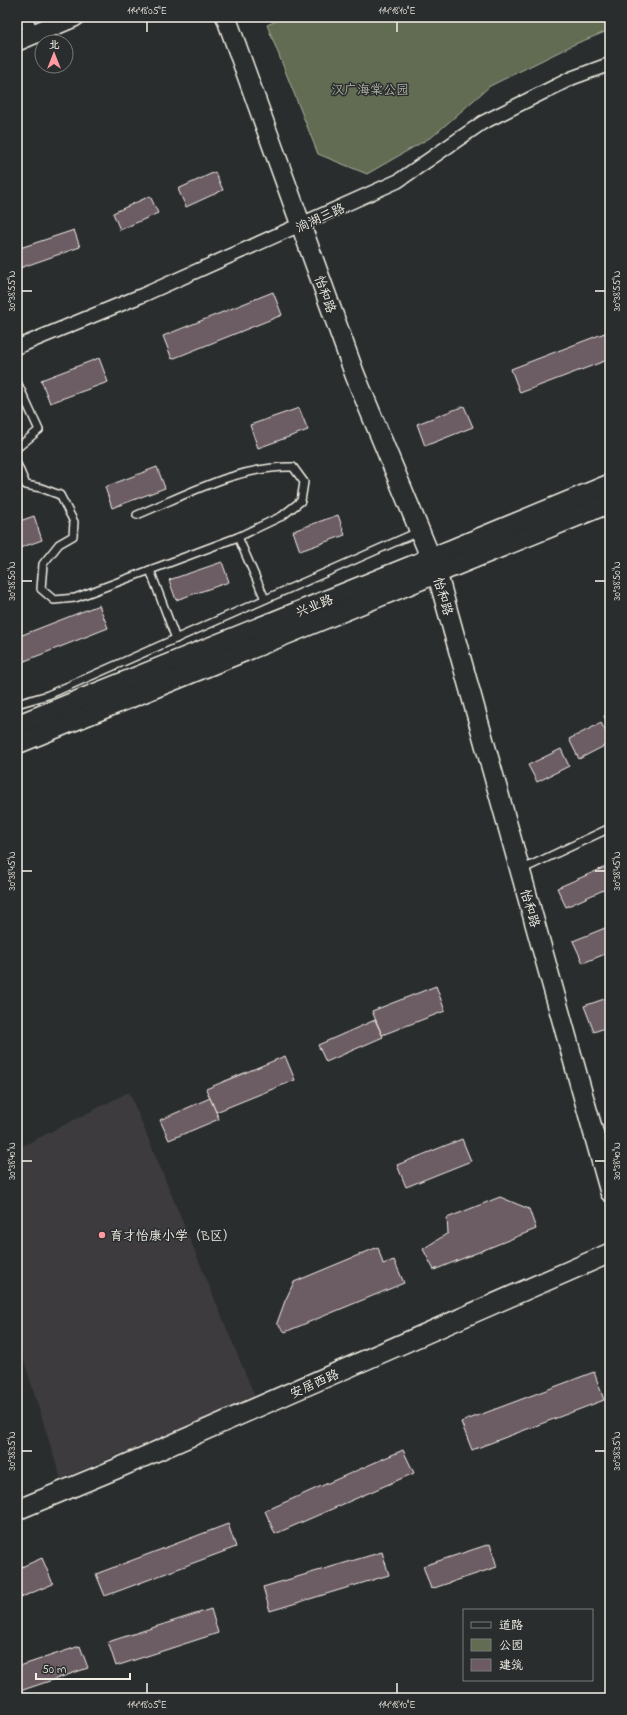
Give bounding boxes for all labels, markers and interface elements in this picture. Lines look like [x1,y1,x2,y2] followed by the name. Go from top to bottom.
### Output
[127,4,167,19] text: 114°18'05"E
[378,4,416,19] text: 114°18'10"E
[34,34,74,74] north arrow
[49,37,60,53] text: 北
[331,81,409,100] park label: 汉广海棠公园
[293,199,348,238] street label: 淌湖三路
[5,270,20,311] text: 30°38'55"N
[610,270,625,311] text: 30°38'55"N
[309,273,340,316] street label: 怡和路
[5,561,20,601] text: 30°38'50"N
[610,561,625,601] text: 30°38'50"N
[428,575,457,618] street label: 怡和路
[293,590,336,623] street label: 兴业路
[5,851,20,891] text: 30°38'45"N
[610,851,625,891] text: 30°38'45"N
[515,887,544,930] street label: 怡和路
[5,1142,20,1180] text: 30°38'40"N
[610,1142,625,1180] text: 30°38'40"N
[110,1227,236,1246] place label: 育才怡康小学（B区）
[97,1230,107,1240] marker: 育才怡康小学（B区）
[287,1365,342,1404] street label: 安居西路
[5,1431,20,1471] text: 30°38'35"N
[610,1431,625,1471] text: 30°38'35"N
[463,1609,593,1681] legend
[499,1617,523,1635] text: 道路
[499,1637,523,1655] text: 公园
[36,1655,130,1681] scale bar
[499,1657,523,1675] text: 建筑
[42,1661,66,1679] text: 50 m
[127,1698,167,1713] text: 114°18'05"E
[378,1698,416,1713] text: 114°18'10"E

